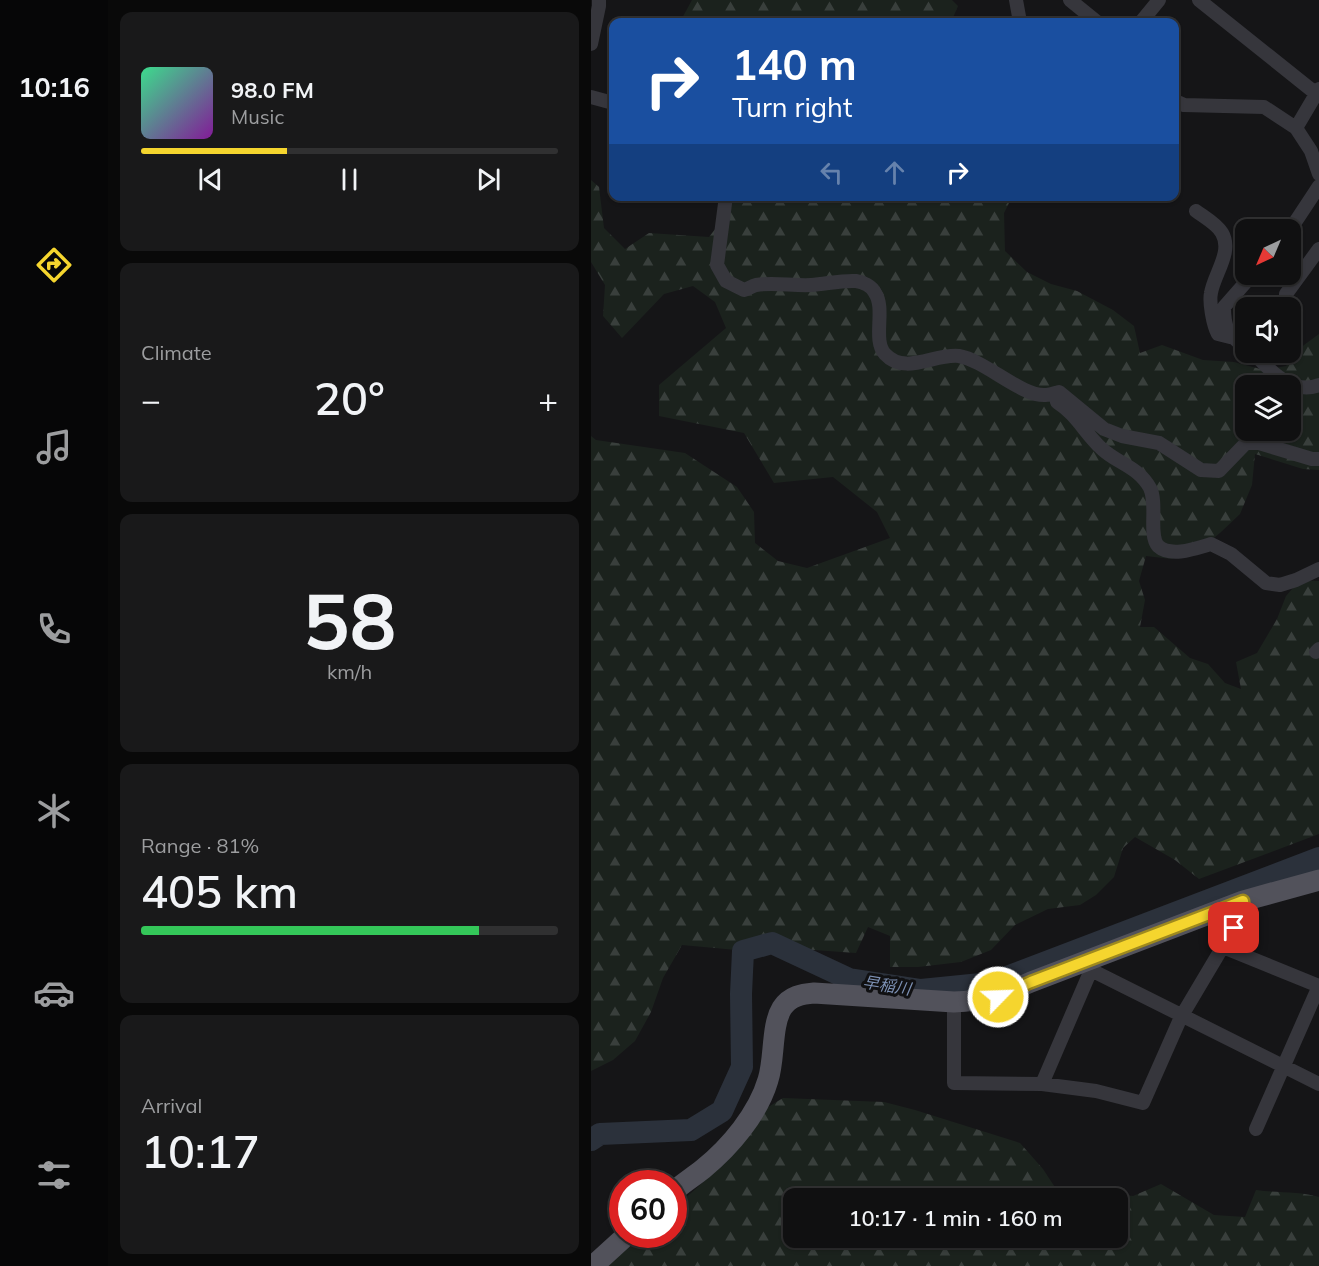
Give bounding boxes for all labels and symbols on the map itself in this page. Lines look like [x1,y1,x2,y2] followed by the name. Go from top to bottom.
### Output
[1235,219,1301,285] north arrow
[1208,902,1259,953] pin
[966,965,1030,1029] position arrow
[862,971,914,999] water label: 早稲川
[609,1170,687,1248] speed limit sign: 60

